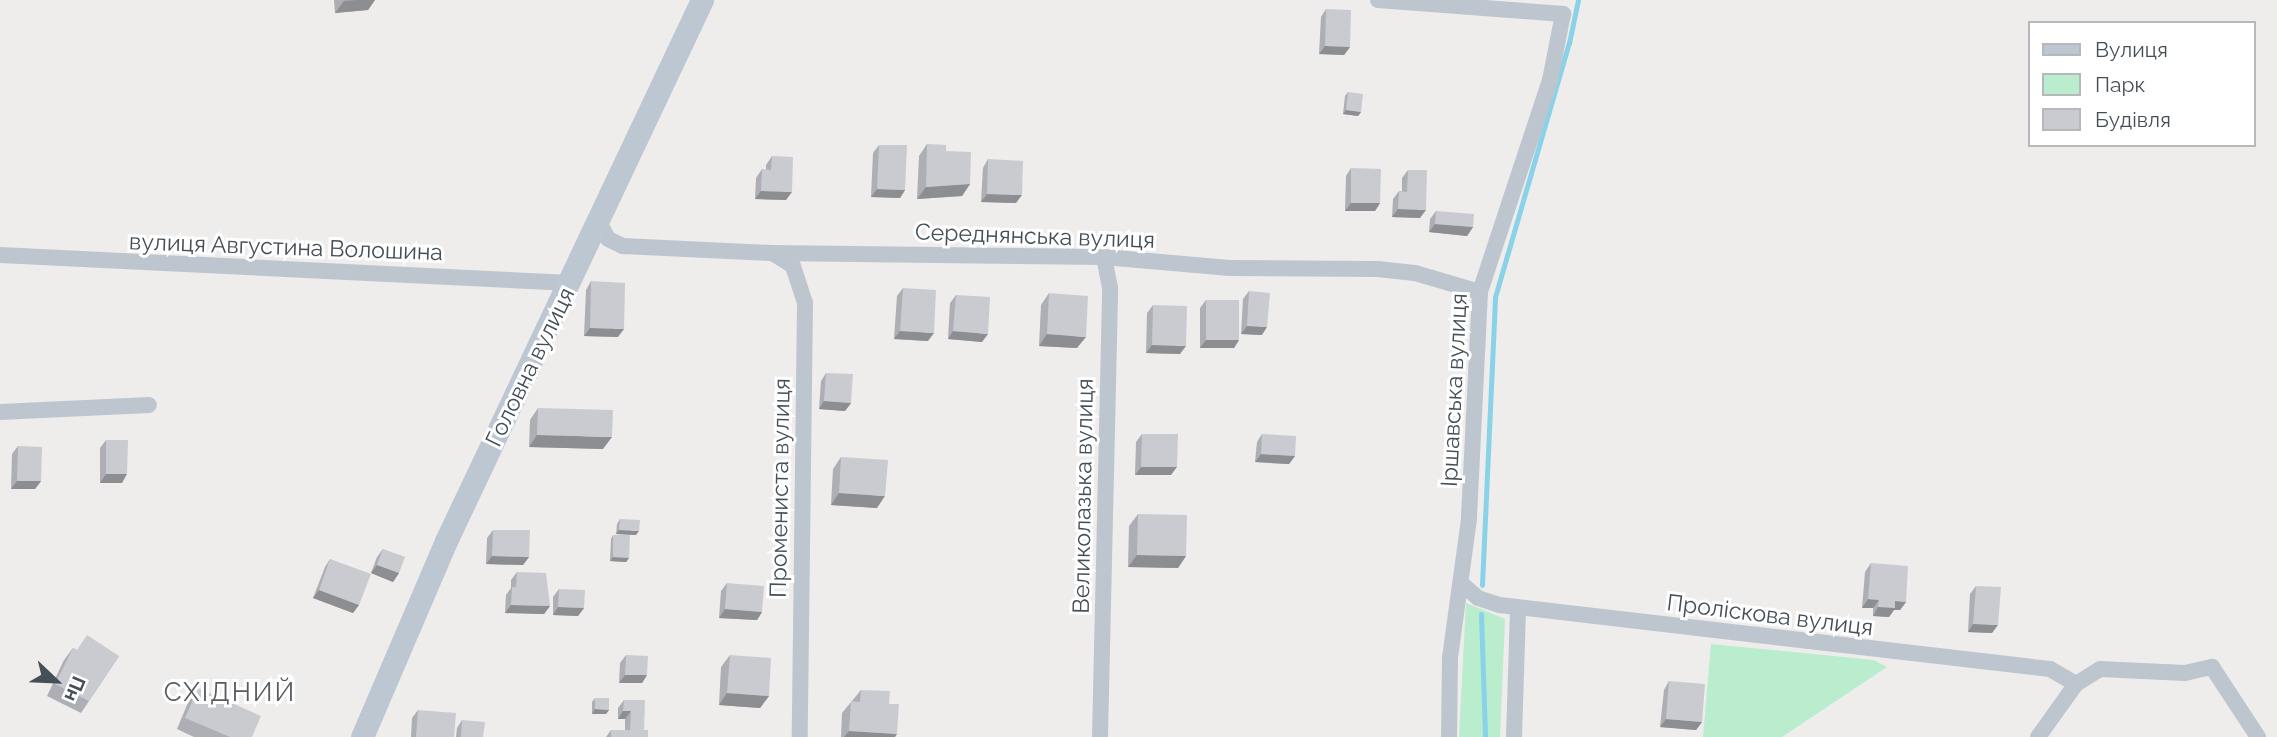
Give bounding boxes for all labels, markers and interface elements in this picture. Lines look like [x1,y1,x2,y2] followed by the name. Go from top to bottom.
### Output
[2028,21,2256,147] legend
[2095,37,2168,62] text: Вулиця
[2095,72,2145,97] text: Парк
[2095,107,2171,132] text: Будівля
[915,218,1155,254] street label: Середнянська вулиця
[128,228,444,266] street label: вулиця Августина Волошина
[480,283,580,451] street label: Головна вулиця
[1435,292,1473,488] street label: Іршавська вулиця
[764,378,796,598] street label: Промениста вулиця
[1067,378,1099,614] street label: Великолазька вулиця
[1665,589,1875,641] street label: Проліскова вулиця
[21,646,91,716] north arrow
[60,673,90,705] text: Пн
[165,677,295,709] district label: СХІДНИЙ

